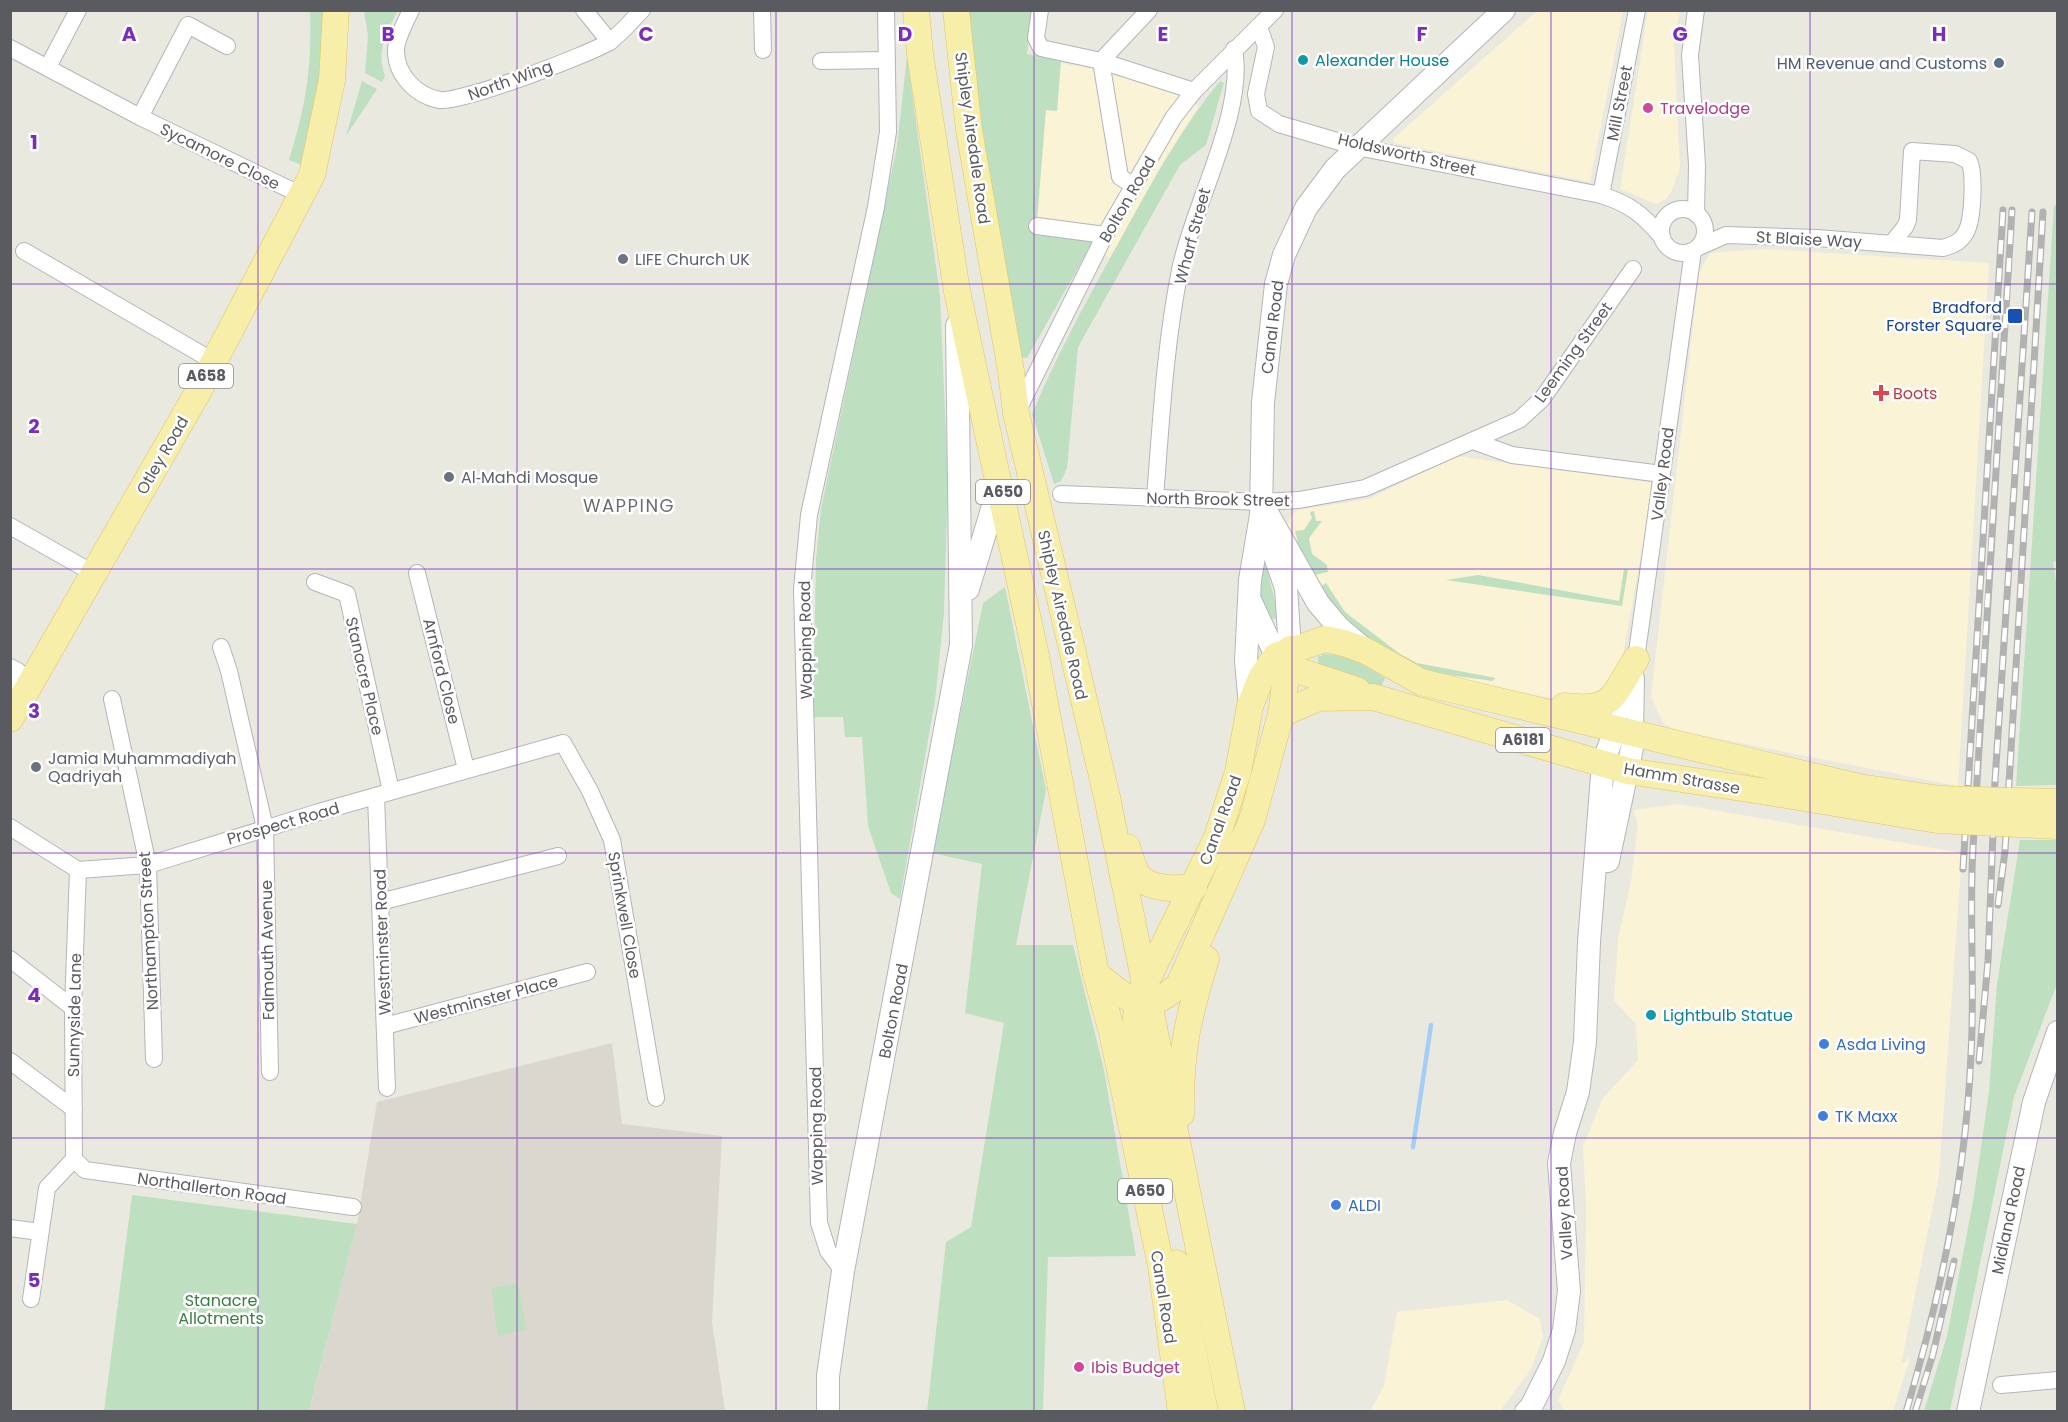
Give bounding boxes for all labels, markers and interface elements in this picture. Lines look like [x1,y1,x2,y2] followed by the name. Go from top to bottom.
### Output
[122,20,137,48] text: A
[381,20,395,48] text: B
[638,20,654,48] text: C
[898,20,912,48] text: D
[1158,20,1168,48] text: E
[1417,20,1428,48] text: F
[1672,20,1688,48] text: G
[1932,20,1946,48] text: H
[1315,49,1449,72] place label: Alexander House
[949,51,996,226] street label: Shipley Airedale Road
[1777,52,1987,75] place label: HM Revenue and Customs
[1296,53,1310,67] marker: Alexander House
[465,55,556,106] street label: North Wing
[1992,56,2006,70] marker: HM Revenue and Customs
[1601,63,1638,143] street label: Mill Street
[1660,97,1750,120] place label: Travelodge
[1641,101,1655,115] marker: Travelodge
[156,117,284,195] street label: Sycamore Close
[1336,127,1478,182] street label: Holdsworth Street
[30,128,38,156] text: 1
[1093,152,1161,247] street label: Bolton Road
[1169,185,1216,287] street label: Wharf Street
[1755,225,1862,254] street label: St Blaise Way
[635,248,750,271] place label: LIFE Church UK
[616,252,630,266] marker: LIFE Church UK
[1255,279,1290,375] street label: Canal Road
[1886,296,2002,337] place label: Bradford Forster Square
[1529,297,1618,407] street label: Leeming Street
[2006,307,2024,325] marker: Bradford Forster Square
[179,364,233,388] road number: A658
[1893,382,1937,405] place label: Boots
[1874,386,1888,400] marker: Boots
[28,412,40,440] text: 2
[131,412,194,499] street label: Otley Road
[1645,426,1680,522] street label: Valley Road
[461,466,598,489] place label: Al‐Mahdi Mosque
[442,470,456,484] marker: Al‐Mahdi Mosque
[976,480,1030,504] road number: A650
[1146,487,1290,512] street label: North Brook Street
[583,493,675,518] district label: WAPPING
[1032,528,1093,702] street label: Shipley Airedale Road
[793,580,818,700] street label: Wapping Road
[340,615,389,738] street label: Stanacre Place
[417,616,466,727] street label: Arnford Close
[28,697,40,725] text: 3
[1496,728,1550,752] road number: A6181
[48,747,236,788] place label: Jamia Muhammadiyah Qadriyah
[1622,757,1742,800] street label: Hamm Strasse
[29,760,43,774] marker: Jamia Muhammadiyah Qadriyah
[1194,772,1247,868] street label: Canal Road
[224,796,342,851] street label: Prospect Road
[602,850,647,980] street label: Sprinkwell Close
[133,851,164,1011] street label: Northampton Street
[368,868,397,1015] street label: Westminster Road
[255,880,280,1020] street label: Falmouth Avenue
[62,953,87,1077] street label: Sunnyside Lane
[873,962,914,1060] street label: Bolton Road
[412,969,561,1030] street label: Westminster Place
[27,981,41,1009] text: 4
[1663,1004,1793,1027] place label: Lightbulb Statue
[1644,1008,1658,1022] marker: Lightbulb Statue
[1836,1033,1926,1056] place label: Asda Living
[1817,1037,1831,1051] marker: Asda Living
[804,1066,829,1186] street label: Wapping Road
[1835,1105,1898,1128] place label: TK Maxx
[1816,1109,1830,1123] marker: TK Maxx
[1986,1164,2031,1276] street label: Midland Road
[1551,1165,1578,1261] street label: Valley Road
[136,1167,288,1210] street label: Northallerton Road
[1118,1179,1172,1203] road number: A650
[1348,1194,1381,1217] place label: ALDI
[1329,1198,1343,1212] marker: ALDI
[1145,1249,1182,1345] street label: Canal Road
[28,1266,41,1294] text: 5
[178,1289,264,1330] park label: Stanacre Allotments
[1091,1356,1180,1379] place label: Ibis Budget
[1072,1360,1086,1374] marker: Ibis Budget

